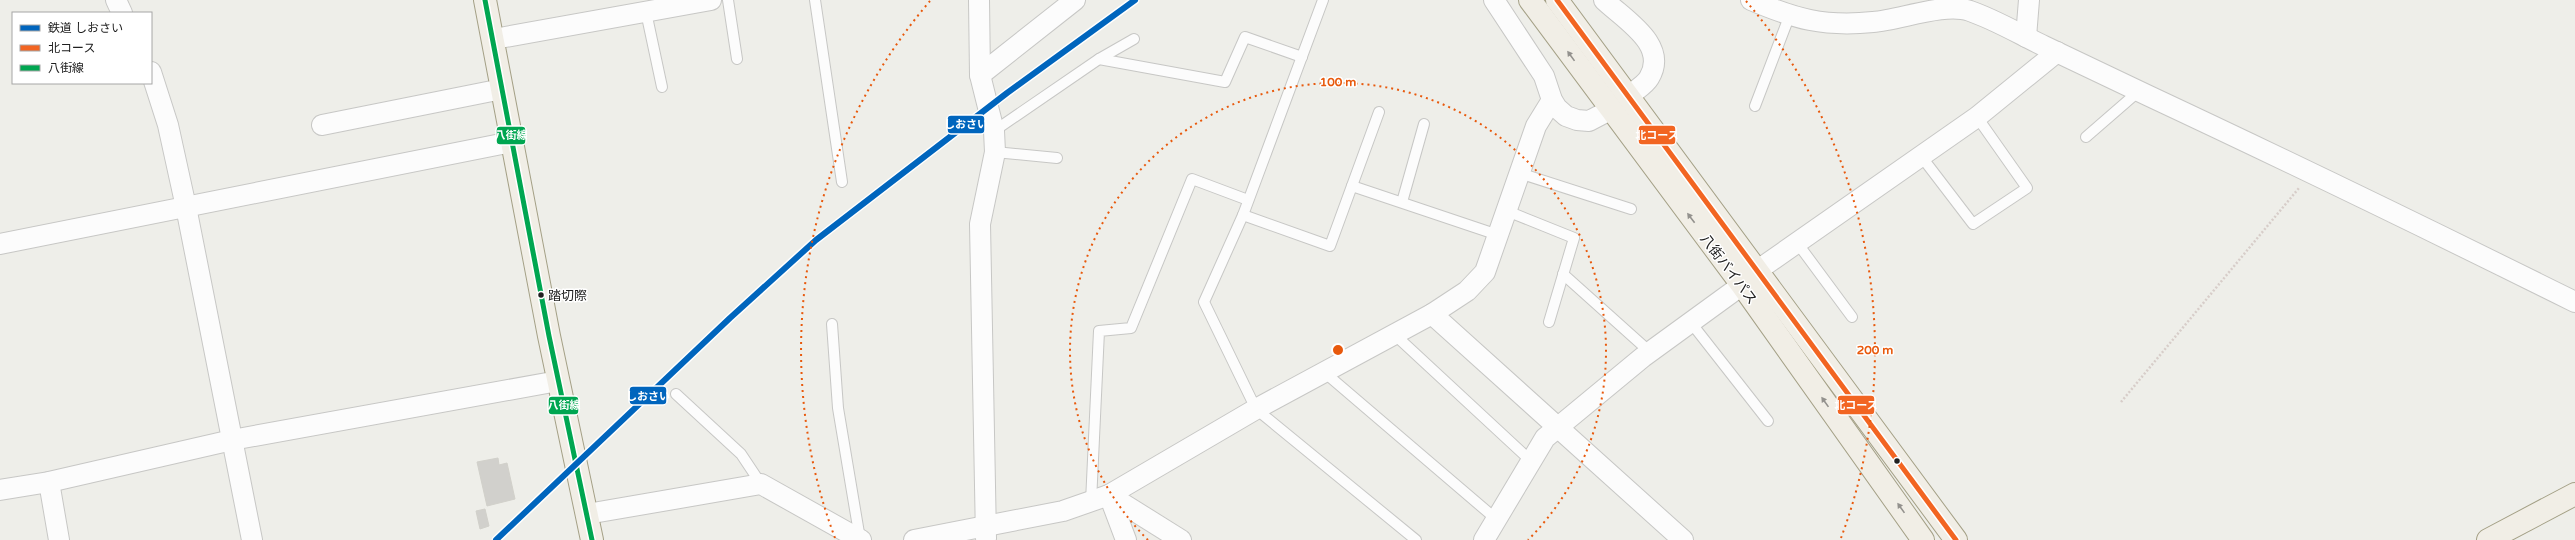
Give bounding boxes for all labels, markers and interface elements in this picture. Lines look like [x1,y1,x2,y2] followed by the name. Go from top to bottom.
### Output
[12,12,152,84] legend
[48,21,123,35] text: 鉄道 しおさい
[48,41,95,55] text: 北コース
[1567,50,1575,61] one-way arrow
[48,61,84,75] text: 八街線
[1320,75,1356,89] text: 100 m
[947,115,985,134] line badge: しおさい
[944,118,988,131] text: しおさい
[1638,125,1676,145] line badge: 北コース
[496,126,526,145] line badge: 八街線
[495,129,528,142] text: 八街線
[1635,129,1679,142] text: 北コース
[1688,213,1696,223] one-way arrow
[1697,231,1761,308] street label: 八街バイパス
[548,288,587,304] place label: 踏切際
[536,290,546,300] marker: 踏切際
[1331,343,1345,357] centre of rings
[1857,343,1893,357] text: 200 m
[629,386,667,405] line badge: しおさい
[626,390,670,403] text: しおさい
[1837,395,1875,415] line badge: 北コース
[548,396,579,415] line badge: 八街線
[1821,397,1829,408] one-way arrow
[548,399,581,412] text: 八街線
[1834,399,1878,412] text: 北コース
[1892,456,1902,466] unlabelled marker
[1897,503,1905,514] one-way arrow

